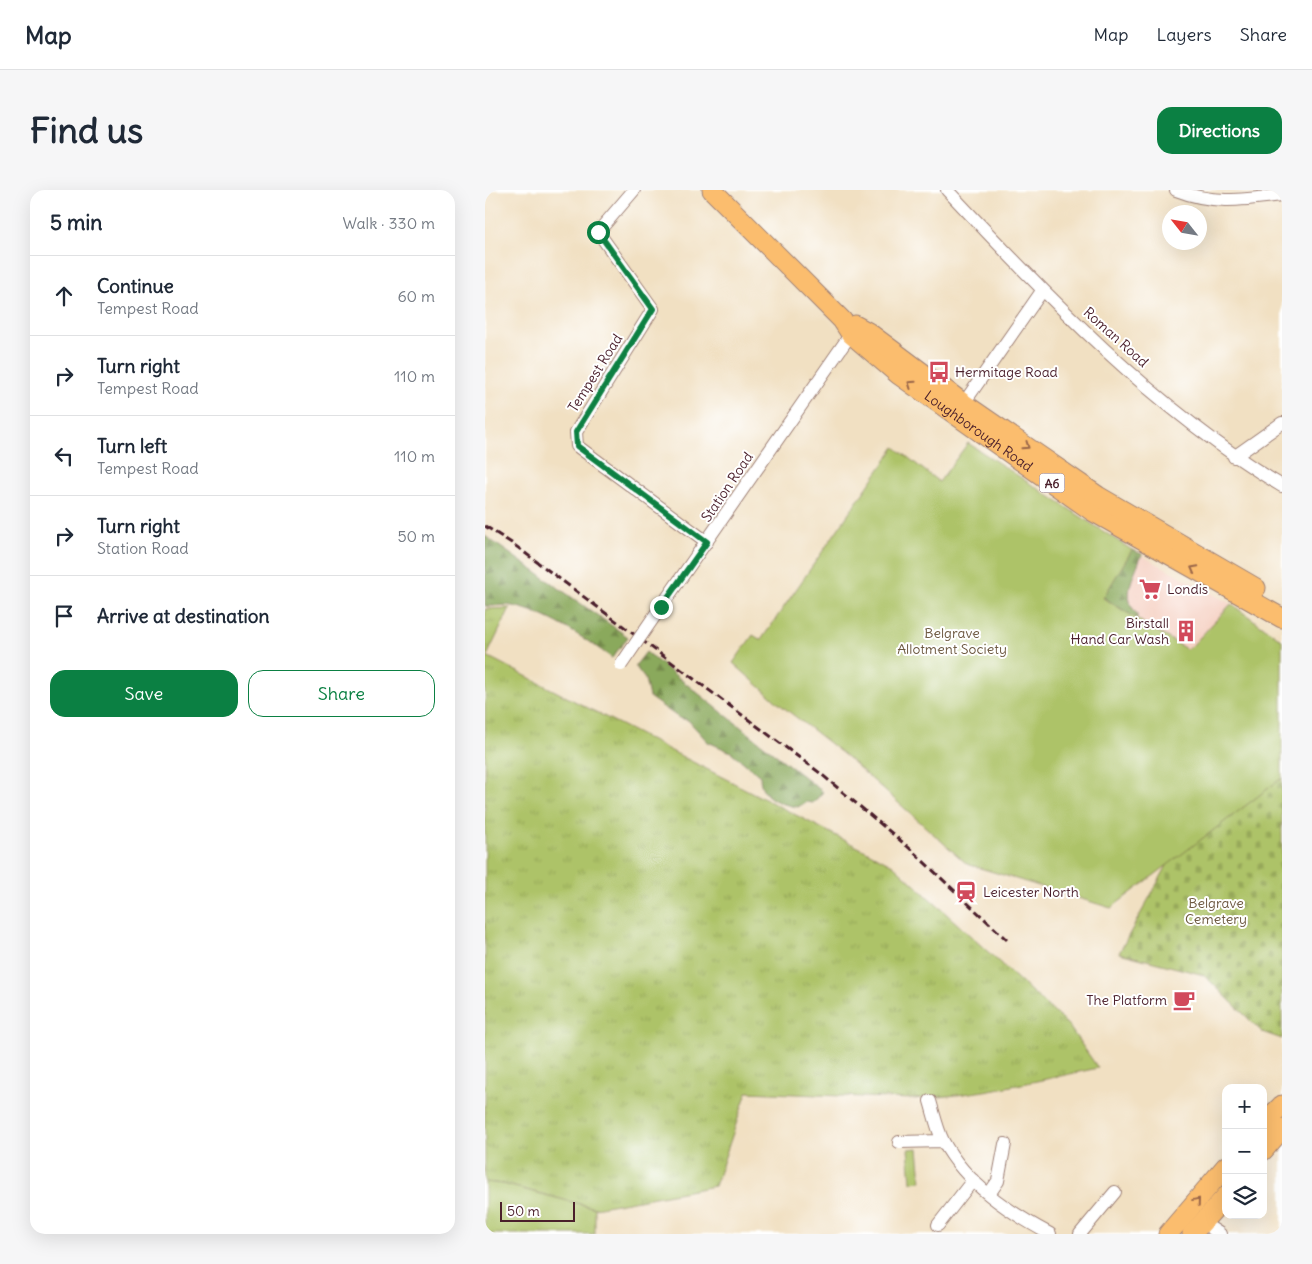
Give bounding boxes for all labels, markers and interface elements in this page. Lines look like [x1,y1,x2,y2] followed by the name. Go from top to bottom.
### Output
[25,20,72,50] text: Map
[1093,23,1128,46] text: Map
[1156,23,1212,46] text: Layers
[1240,23,1287,46] text: Share
[1157,107,1282,154] button: Directions
[30,108,143,152] text: Find us
[1162,205,1207,250] north arrow
[50,209,102,236] text: 5 min
[342,213,435,233] text: Walk · 330 m
[587,221,610,244] route start
[97,274,174,298] text: Continue
[50,282,78,310] icon: ahead
[397,286,435,306] text: 60 m
[97,298,199,318] text: Tempest Road
[1080,303,1152,371] street label: Roman Road
[564,331,626,415] street label: Tempest Road
[97,354,180,378] text: Turn right
[926,359,952,385] bus stop icon: Hermitage Road
[50,362,78,390] icon: right
[955,363,1058,381] place label: Hermitage Road
[394,366,435,386] text: 110 m
[97,378,199,398] text: Tempest Road
[908,381,917,390] one-way arrow
[921,387,1036,476] street label: Loughborough Road
[97,434,167,458] text: Turn left
[1020,440,1030,449] one-way arrow
[50,442,78,470] icon: left
[394,446,435,466] text: 110 m
[697,449,757,525] street label: Station Road
[97,458,199,478] text: Tempest Road
[1039,474,1065,492] road number: A6
[97,514,180,538] text: Turn right
[50,522,78,550] icon: right
[397,526,435,546] text: 50 m
[97,538,189,558] text: Station Road
[1190,565,1199,575] one-way arrow
[1137,576,1163,602] supermarket icon: Londis
[1167,580,1208,598] place label: Londis
[650,596,673,619] route end
[50,602,78,630] icon: arrive
[97,604,270,628] text: Arrive at destination
[1070,614,1169,648] place label: Birstall Hand Car Wash
[1173,618,1199,644] building icon: Birstall Hand Car Wash
[897,624,1007,658] park label: Belgrave Allotment Society
[50,670,238,717] button: Save
[248,670,435,717] button: Share
[953,879,979,905] station icon: Leicester North
[983,883,1079,901] place label: Leicester North
[1185,894,1247,928] park label: Belgrave Cemetery
[1171,987,1197,1013] cafe icon: The Platform
[1086,991,1167,1009] place label: The Platform
[1222,1084,1267,1219] map controls
[1222,1084,1267,1129] button: +
[1222,1129,1267,1174] button: −
[1222,1174,1267,1219] button: layers
[1192,1197,1201,1206] one-way arrow
[500,1199,575,1222] scale bar
[507,1202,540,1220] text: 50 m

